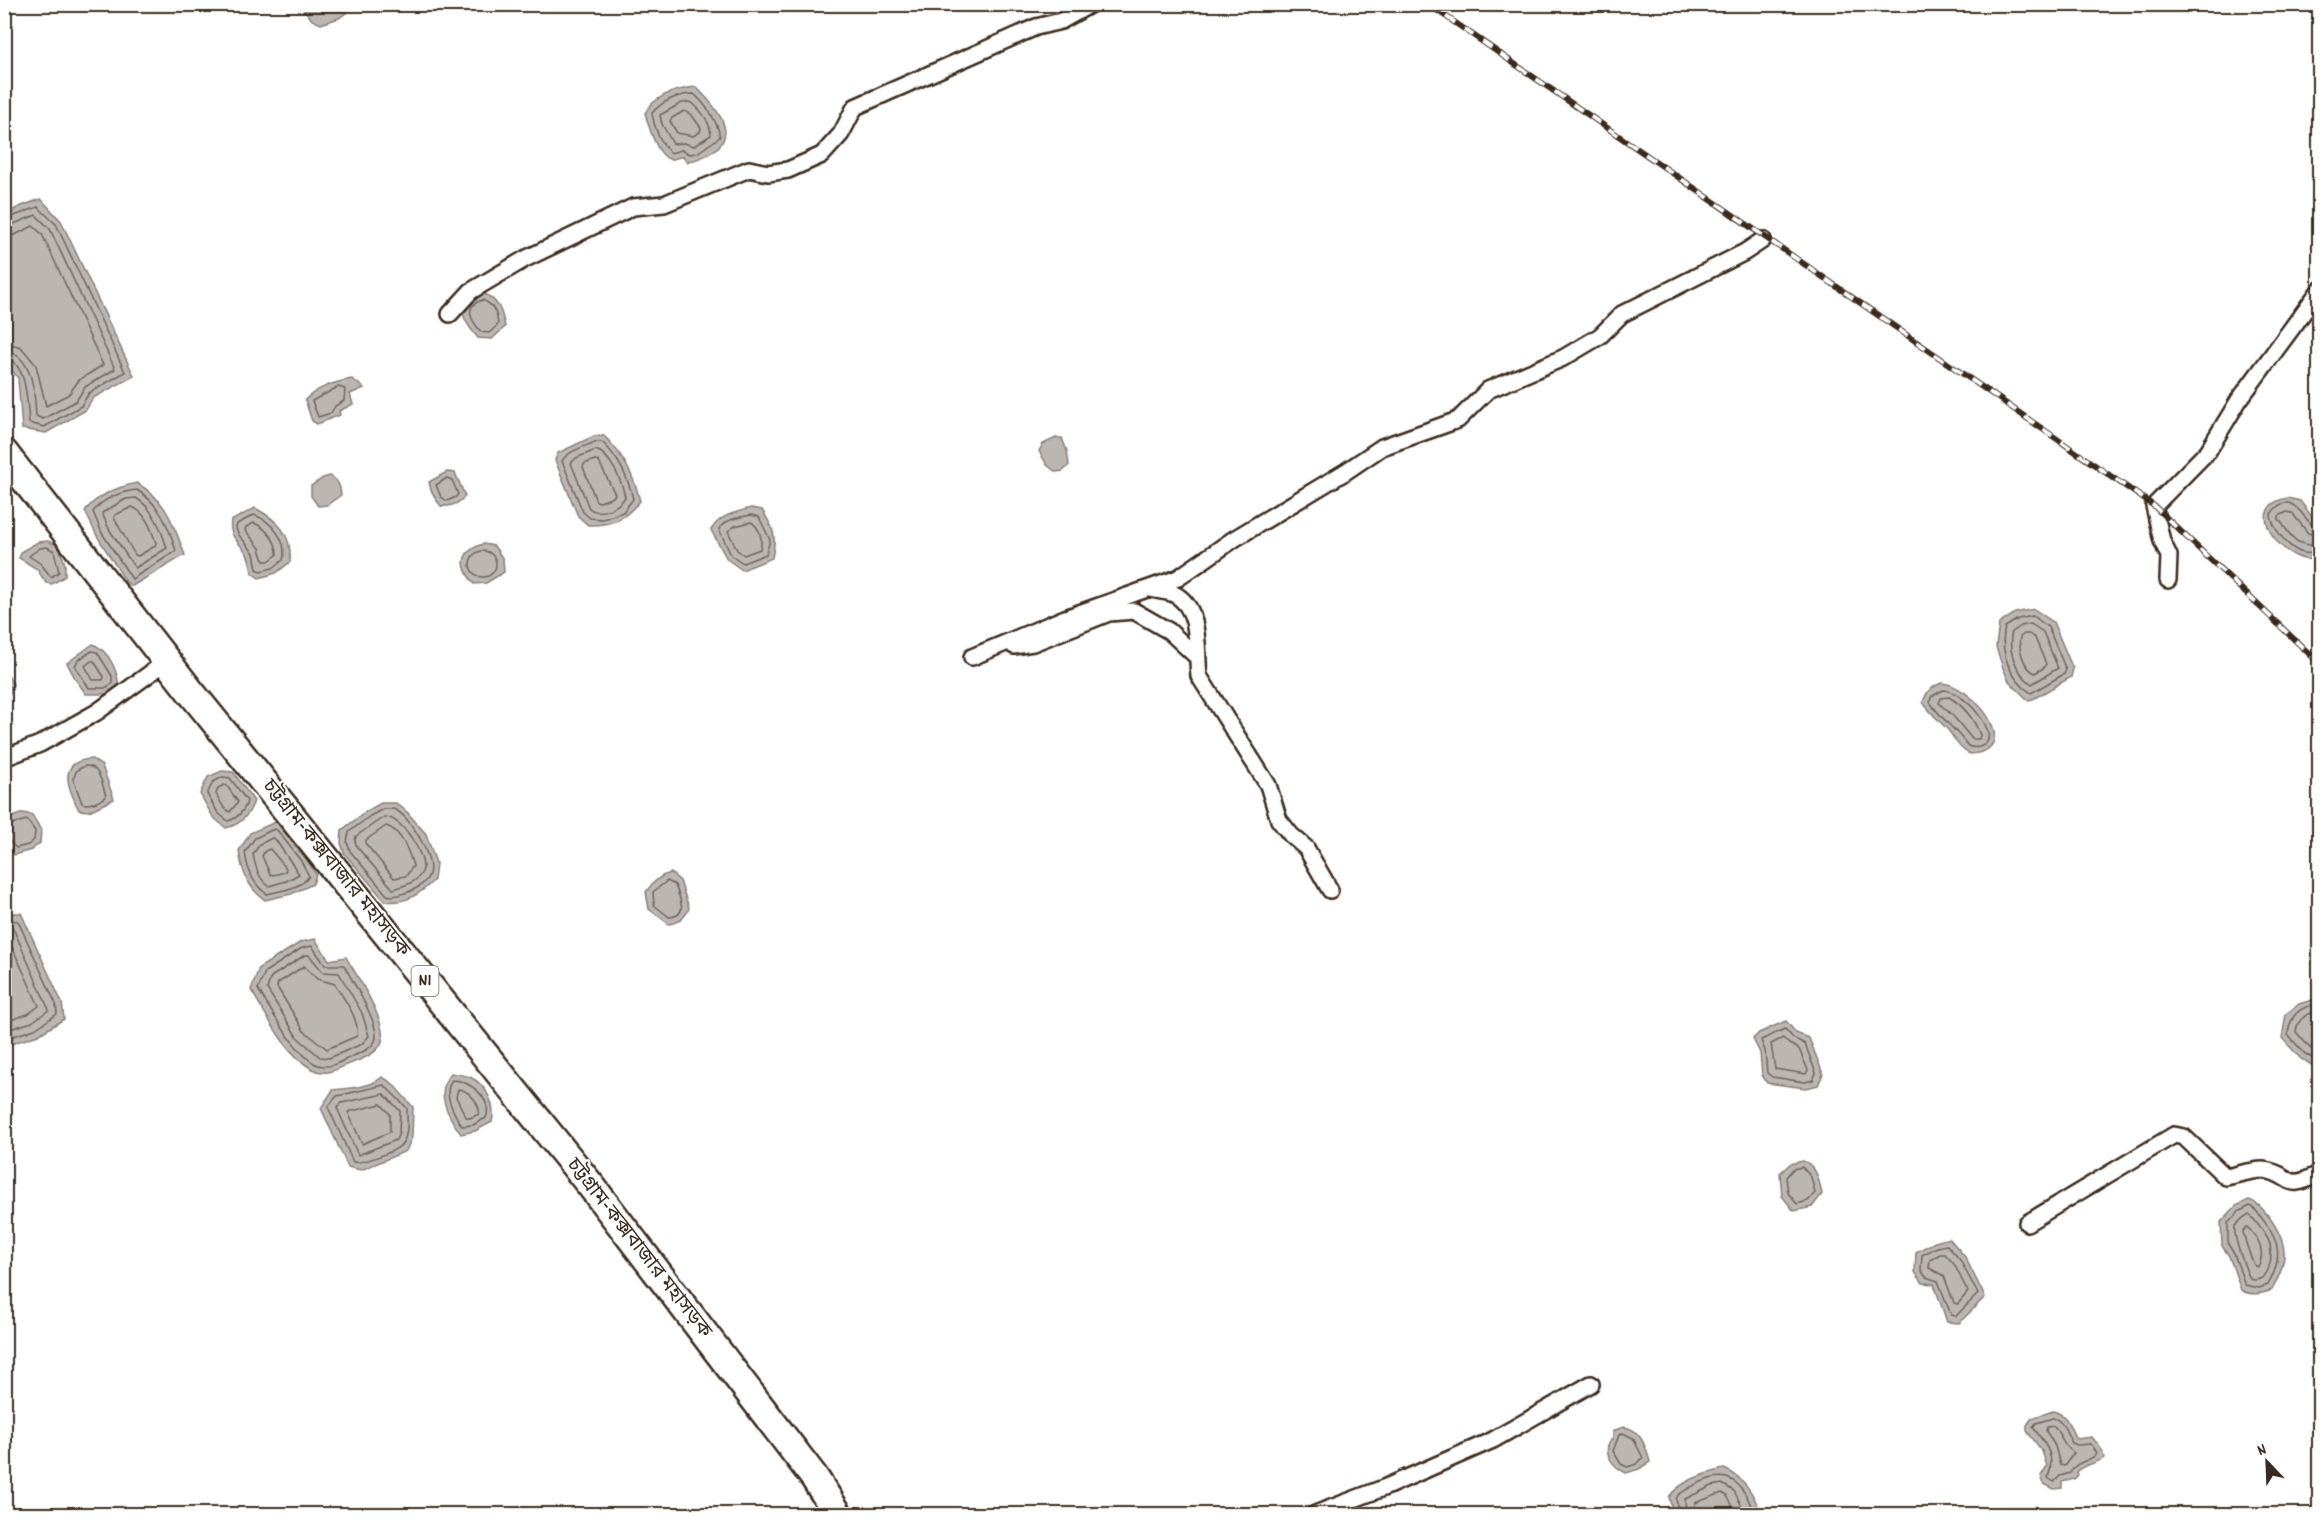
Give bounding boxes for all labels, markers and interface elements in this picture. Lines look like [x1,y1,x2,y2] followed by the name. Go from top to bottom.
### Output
[254,773,417,965] street label: চট্টগ্রাম-কক্সবাজার মহাসড়ক
[412,966,438,996] road number: N1
[558,1152,719,1346] street label: চট্টগ্রাম-কক্সবাজার মহাসড়ক
[2237,1432,2297,1492] north arrow
[2254,1438,2270,1463] text: N

